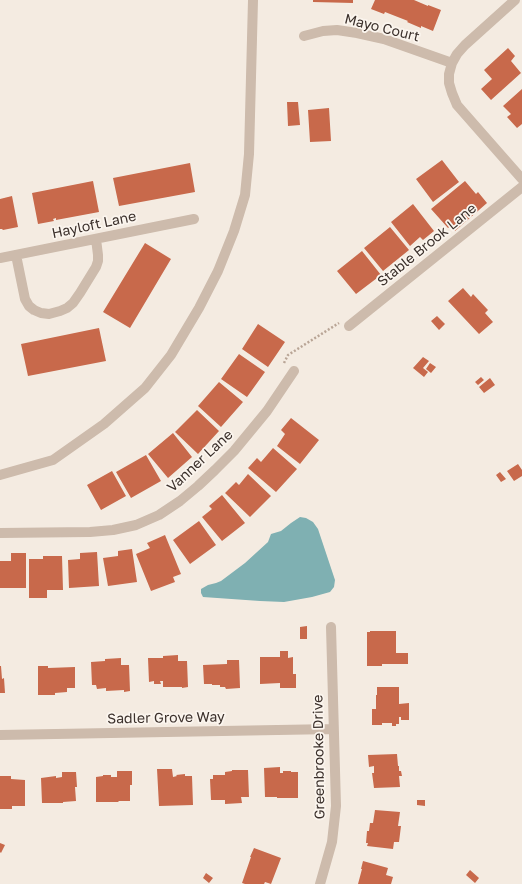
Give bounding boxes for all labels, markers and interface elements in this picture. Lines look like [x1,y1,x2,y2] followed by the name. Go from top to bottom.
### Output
[343,11,421,45] street label: Mayo Court
[374,200,480,290] street label: Stable Brook Lane
[50,208,138,242] street label: Hayloft Lane
[164,426,236,496] street label: Vanner Lane
[310,695,328,819] street label: Greenbrooke Drive
[107,709,225,727] street label: Sadler Grove Way

